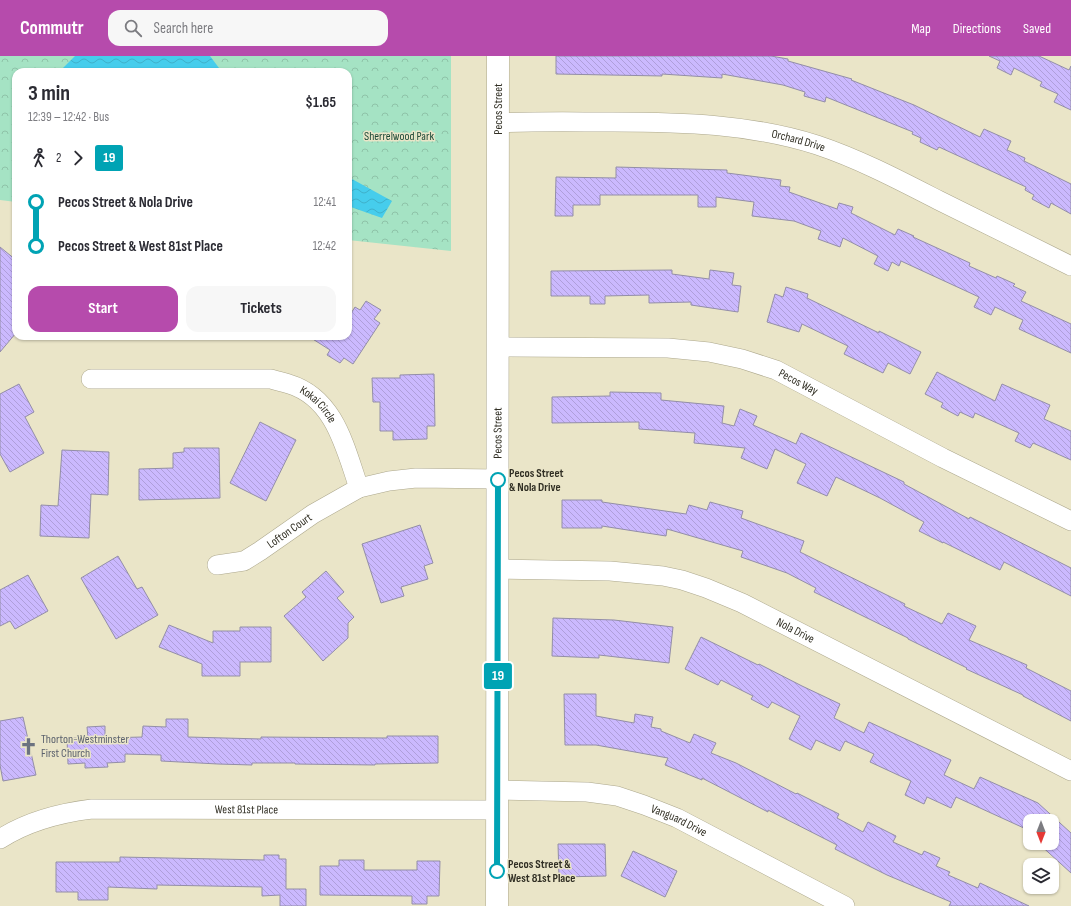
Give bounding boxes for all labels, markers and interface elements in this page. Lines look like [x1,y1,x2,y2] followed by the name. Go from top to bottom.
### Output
[108,10,388,46] search box
[20,17,84,40] text: Commutr
[122,17,144,39] icon: search
[154,19,213,38] text: Search here
[911,20,931,37] text: Map
[953,20,1001,37] text: Directions
[1023,20,1051,37] text: Saved
[28,80,70,107] text: 3 min
[491,83,506,135] street label: Pecos Street
[305,93,336,112] text: $1.65
[28,109,109,125] text: 12:39 – 12:42 · Bus
[770,127,827,155] street label: Orchard Drive
[364,129,434,144] park label: Sherrelwood Park
[28,147,50,169] icon: walk
[67,147,89,169] icon: forward
[103,149,115,166] text: 19
[56,150,61,166] text: 2
[58,193,193,212] text: Pecos Street & Nola Drive
[313,194,336,210] text: 12:41
[58,237,223,256] text: Pecos Street & West 81st Place
[313,238,336,254] text: 12:42
[28,286,178,332] button: Start
[186,286,336,332] button: Tickets
[776,366,821,399] street label: Pecos Way
[297,383,340,426] street label: Kokai Circle
[491,407,506,459] street label: Pecos Street
[509,466,563,495] place label: Pecos Street & Nola Drive
[490,472,506,488] marker: Pecos Street & Nola Drive
[264,510,315,552] street label: Lofton Court
[774,615,817,647] street label: Nola Drive
[480,663,516,689] line badge: 19
[492,667,504,684] text: 19
[41,732,129,761] place label: Thorton-Westminster First Church
[18,736,38,756] church icon: Thorton-Westminster First Church
[649,801,710,840] street label: Vanguard Drive
[215,802,278,817] street label: West 81st Place
[1023,814,1059,850] north arrow
[1023,814,1059,894] map controls
[508,857,575,886] place label: Pecos Street & West 81st Place
[1023,858,1059,894] button: layers
[489,863,505,879] marker: Pecos Street & West 81st Place

